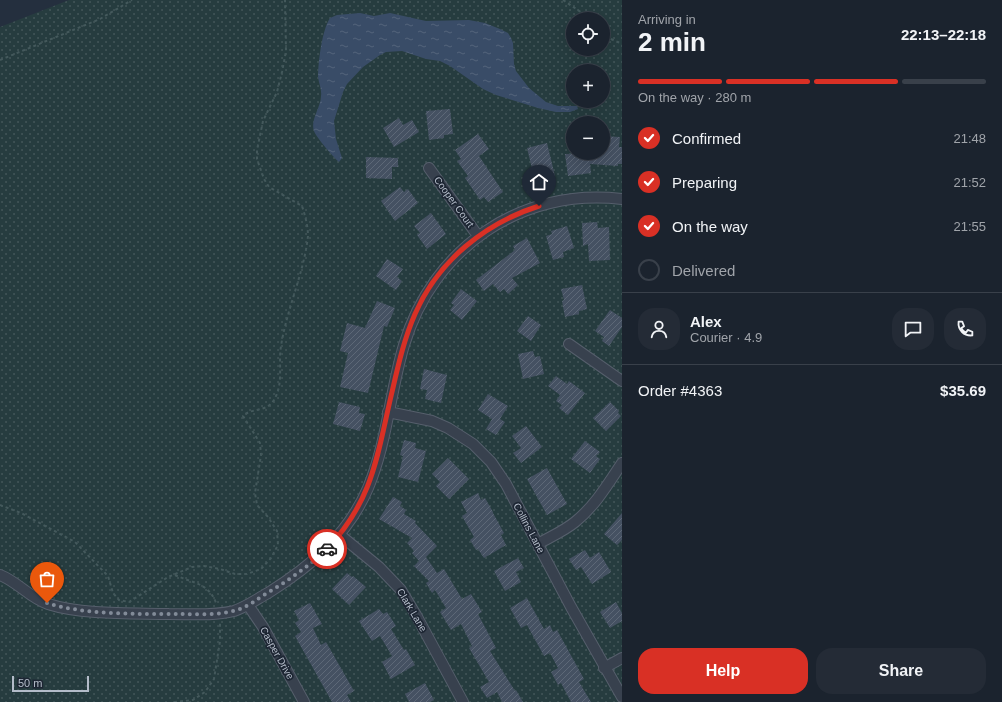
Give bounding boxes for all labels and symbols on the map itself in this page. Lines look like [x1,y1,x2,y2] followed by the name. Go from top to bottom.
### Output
[522,165,556,206] pin
[432,174,476,230] street label: Cooper Court
[511,501,547,555] street label: Collins Lane
[307,529,347,569] courier
[30,562,64,603] pin
[395,586,429,634] street label: Clark Lane
[258,625,296,682] street label: Casper Drive
[12,674,89,693] scale bar

